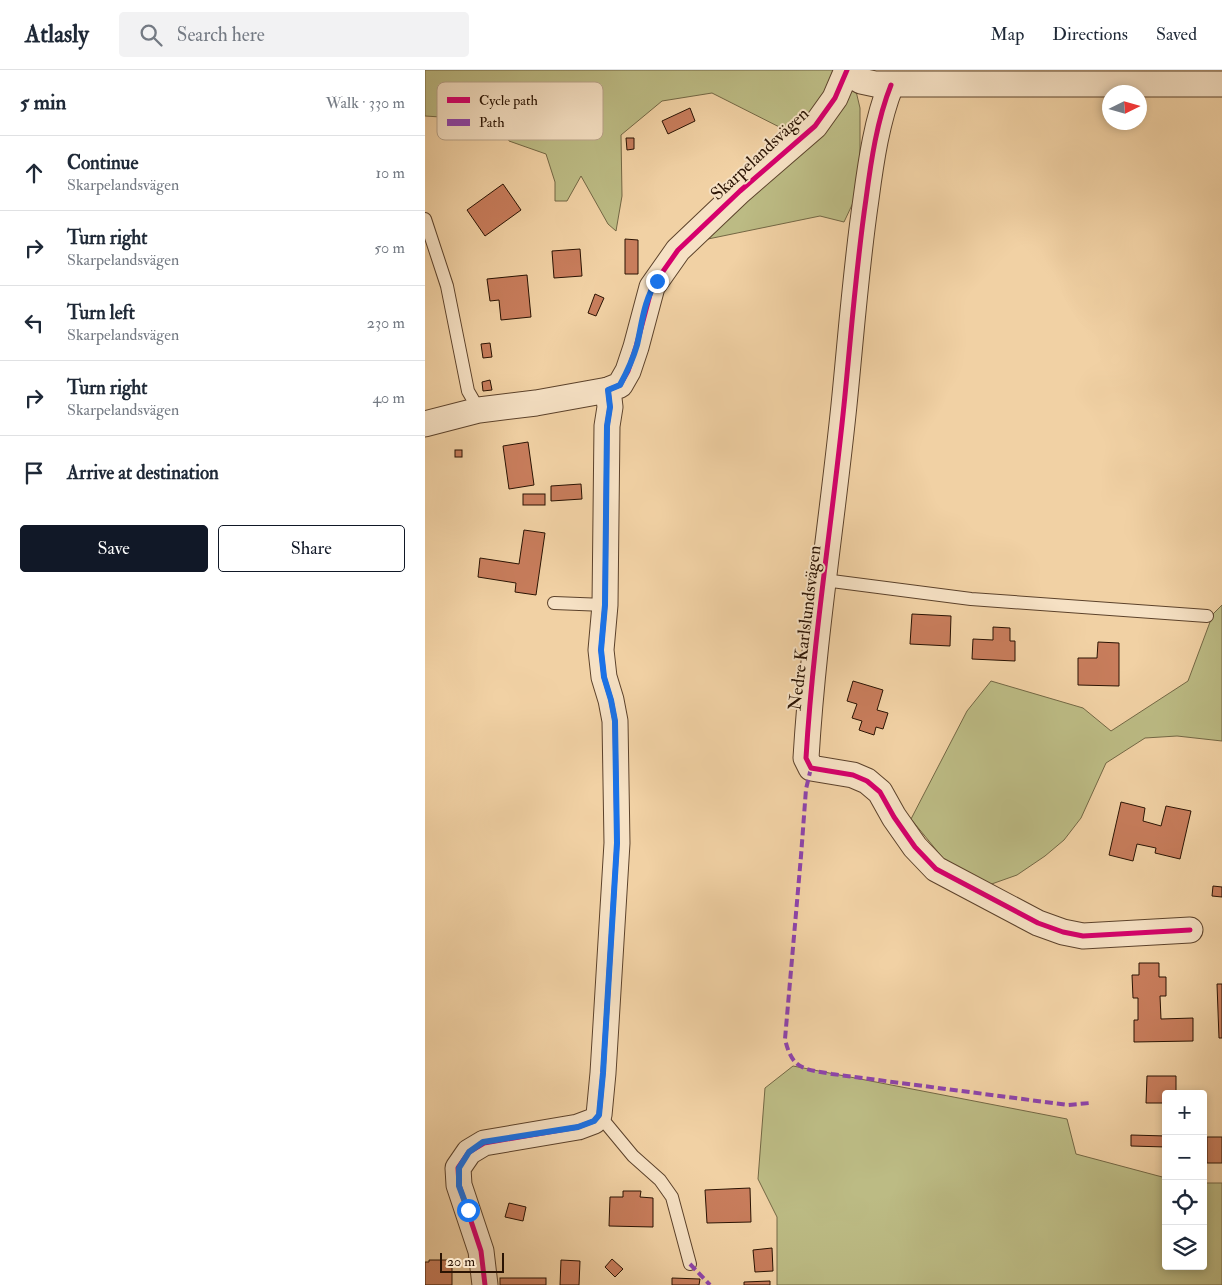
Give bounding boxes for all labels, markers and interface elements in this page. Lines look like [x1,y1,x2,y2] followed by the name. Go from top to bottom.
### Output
[119,12,469,57] search box
[25,19,89,50] text: Atlasly
[137,21,165,49] icon: search
[177,23,265,47] text: Search here
[991,23,1024,46] text: Map
[1052,23,1128,46] text: Directions
[1156,23,1197,46] text: Saved
[437,82,603,140] legend
[1102,85,1147,130] north arrow
[20,89,66,116] text: 5 min
[479,92,539,110] text: Cycle path
[326,93,405,113] text: Walk · 330 m
[706,103,814,205] street label: Skarpelandsvägen
[479,114,505,131] text: Path
[67,151,138,175] text: Continue
[20,159,48,187] icon: ahead
[375,163,405,183] text: 10 m
[67,175,179,195] text: Skarpelandsvägen
[67,226,147,250] text: Turn right
[20,234,48,262] icon: right
[374,238,405,258] text: 50 m
[67,250,179,270] text: Skarpelandsvägen
[646,270,669,293] route end
[67,301,135,325] text: Turn left
[20,309,48,337] icon: left
[367,313,405,333] text: 230 m
[67,325,179,345] text: Skarpelandsvägen
[67,376,147,400] text: Turn right
[20,384,48,412] icon: right
[372,388,405,408] text: 40 m
[67,400,179,420] text: Skarpelandsvägen
[20,459,48,487] icon: arrive
[67,461,219,485] text: Arrive at destination
[20,525,208,572] button: Save
[218,525,405,572] button: Share
[783,544,827,712] street label: Nedre Karlslundsvägen
[1162,1090,1207,1270] map controls
[1162,1090,1207,1135] button: +
[1162,1135,1207,1180] button: −
[1162,1180,1207,1225] button: locate
[457,1199,480,1222] route start
[1162,1225,1207,1270] button: layers
[440,1250,504,1273] scale bar
[447,1253,475,1270] text: 20 m

